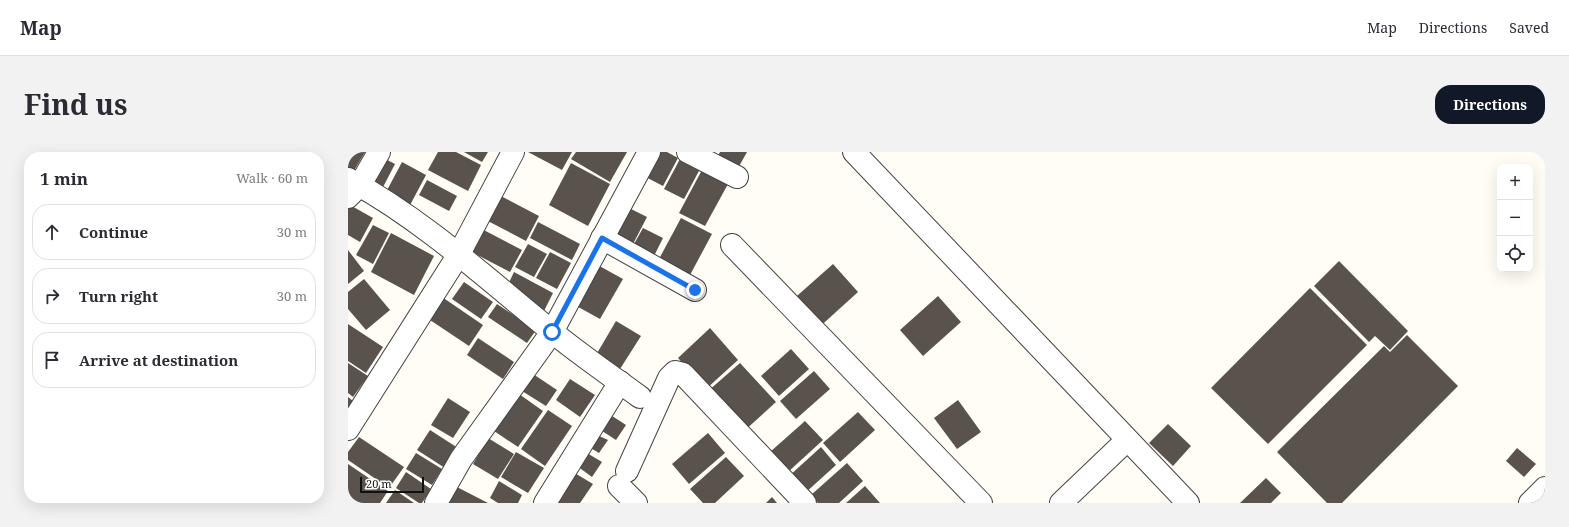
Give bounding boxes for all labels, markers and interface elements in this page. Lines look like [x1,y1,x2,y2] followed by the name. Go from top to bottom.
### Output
[20,15,62,41] text: Map
[1367,18,1397,37] text: Map
[1419,18,1487,37] text: Directions
[1509,18,1549,37] text: Saved
[24,85,128,123] text: Find us
[1435,85,1545,124] button: Directions
[1497,164,1533,272] map controls
[1497,164,1533,200] button: +
[40,167,88,190] text: 1 min
[236,169,308,187] text: Walk · 60 m
[1497,200,1533,236] button: −
[41,221,63,243] icon: ahead
[79,222,148,242] text: Continue
[277,223,307,241] text: 30 m
[1497,236,1533,272] button: locate
[686,281,704,299] route end
[41,285,63,307] icon: right
[79,286,158,306] text: Turn right
[277,287,307,305] text: 30 m
[543,323,561,341] route start
[41,349,63,371] icon: arrive
[79,350,238,370] text: Arrive at destination
[360,475,424,494] scale bar
[366,476,392,491] text: 20 m

